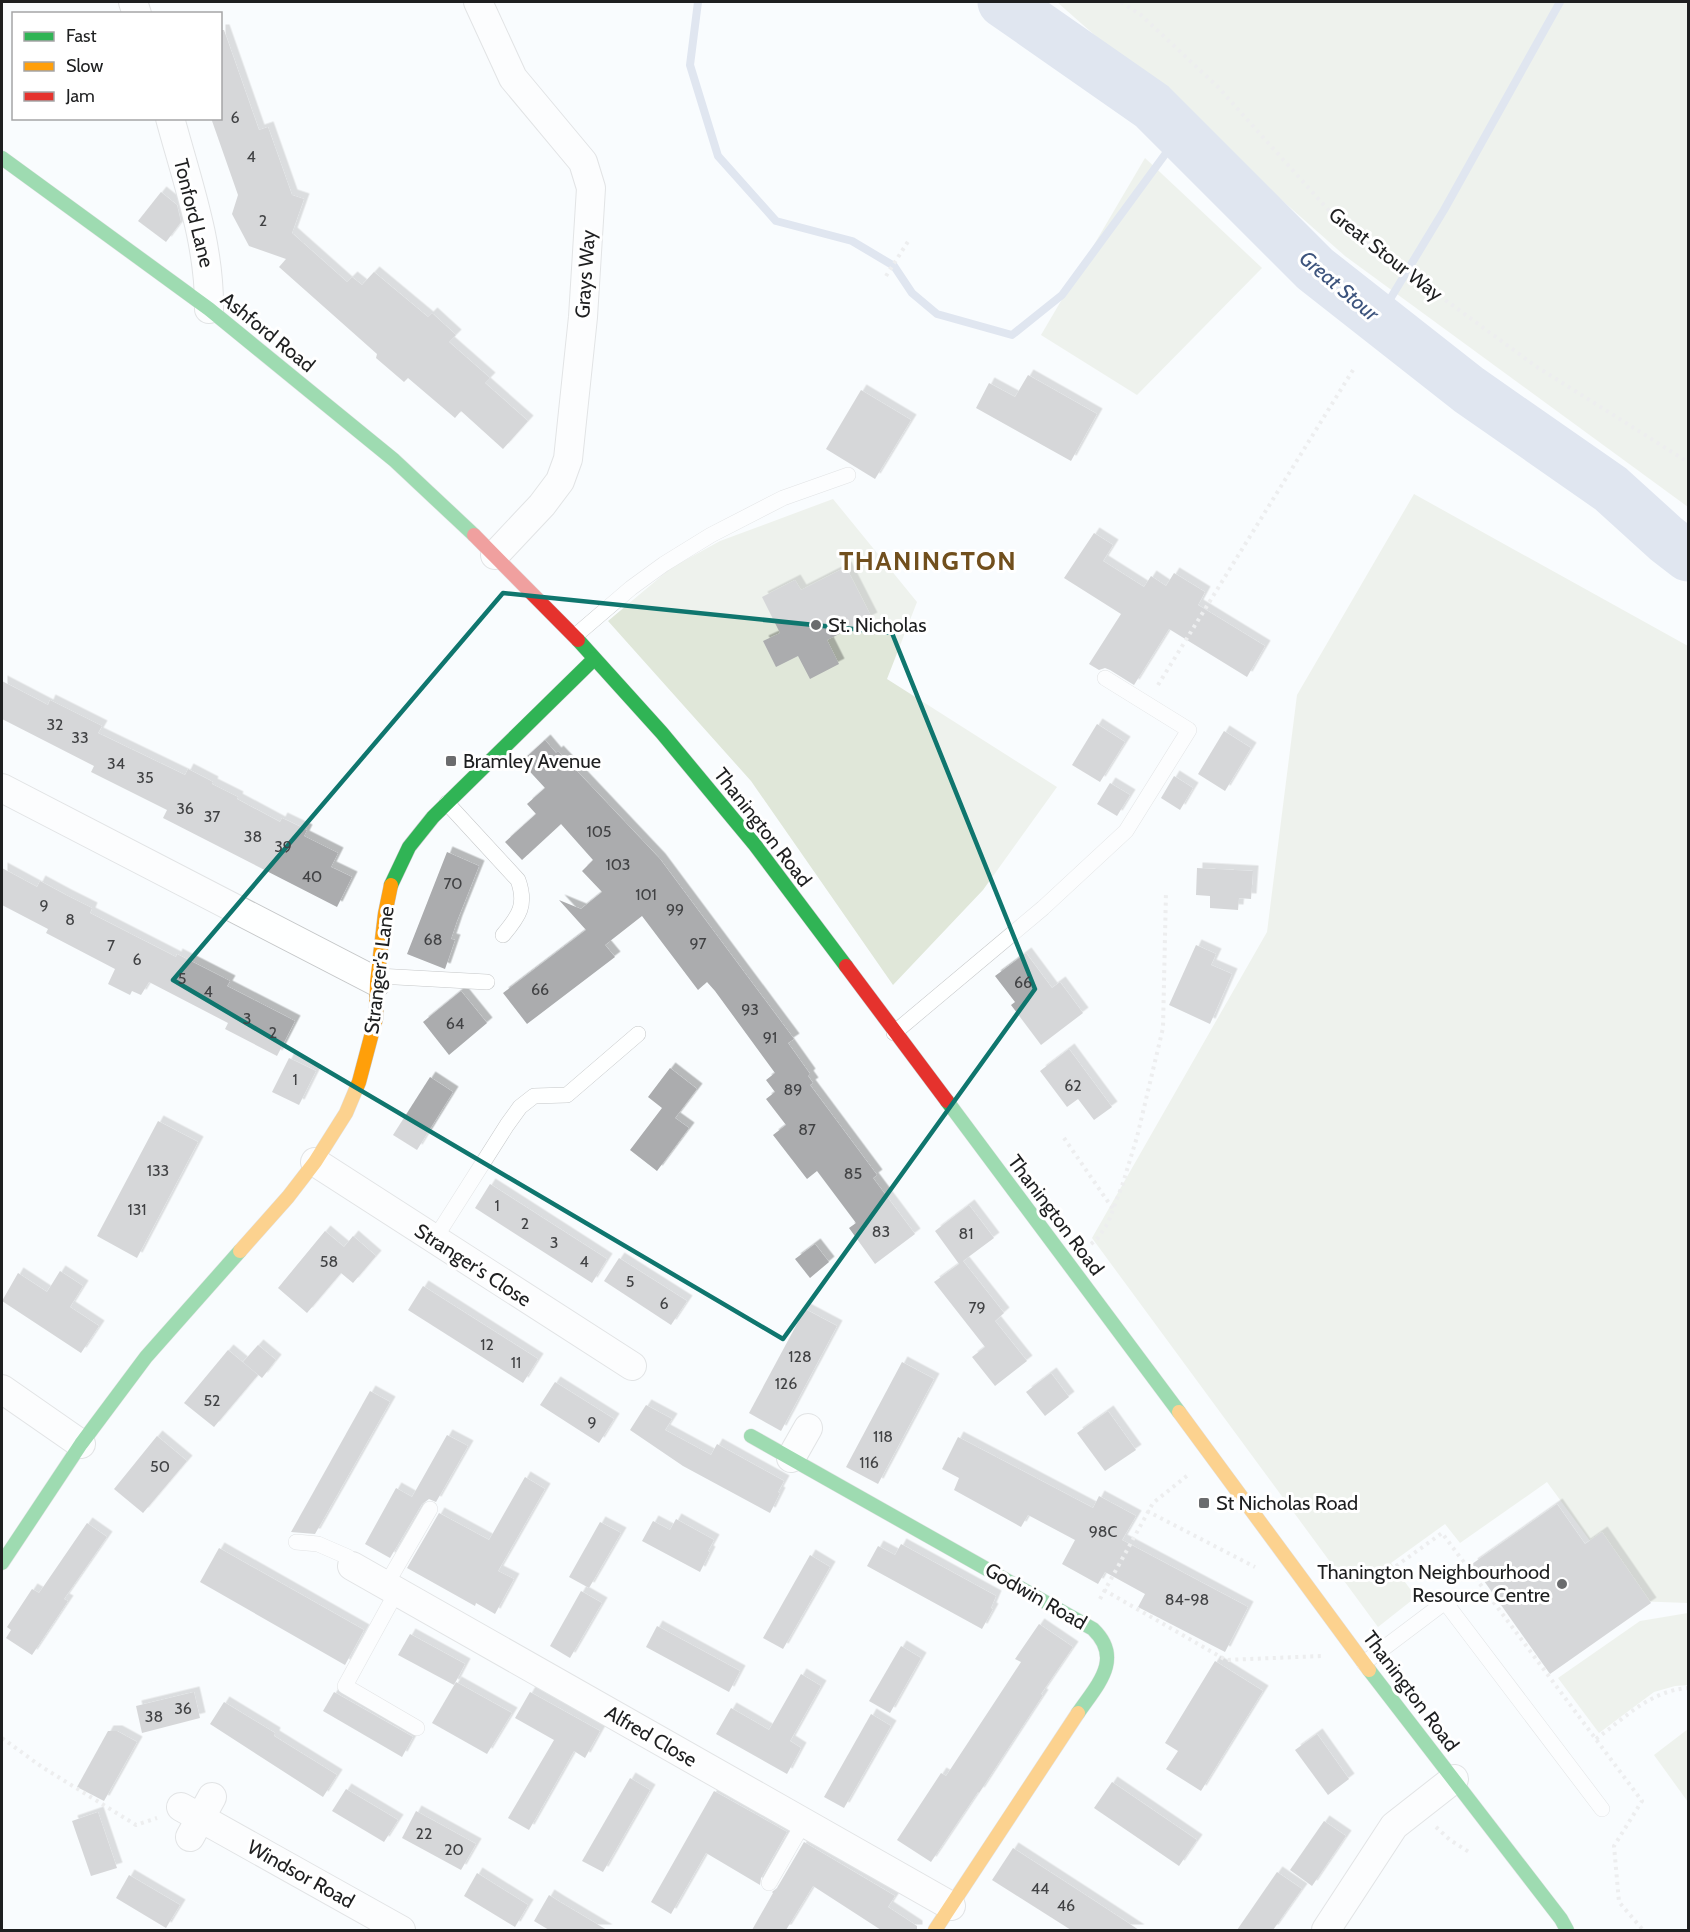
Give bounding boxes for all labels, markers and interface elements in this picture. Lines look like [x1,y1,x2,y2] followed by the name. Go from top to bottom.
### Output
[12,12,222,120] legend
[66,25,97,47] text: Fast
[66,55,103,77] text: Slow
[65,85,95,107] text: Jam
[230,108,240,127] house number: 6
[246,147,256,166] house number: 4
[169,156,219,270] street label: Tonford Lane
[1324,202,1448,306] street label: Great Stour Way
[259,211,267,230] house number: 2
[570,229,600,319] street label: Grays Way
[1294,246,1384,326] water label: Great Stour
[216,287,320,377] street label: Ashford Road
[839,545,1017,577] district label: THANINGTON
[828,613,926,637] place label: St. Nicholas
[809,618,823,632] marker: St. Nicholas
[46,715,64,734] house number: 32
[71,728,89,747] house number: 33
[463,749,601,773] place label: Bramley Avenue
[107,754,125,773] house number: 34
[444,754,458,768] marker: Bramley Avenue
[709,763,817,891] street label: Thanington Road
[136,768,154,787] house number: 35
[176,799,194,818] house number: 36
[204,807,220,826] house number: 37
[586,822,612,841] house number: 105
[244,827,262,846] house number: 38
[274,837,292,856] house number: 39
[605,855,631,874] house number: 103
[302,867,322,886] house number: 40
[443,874,463,893] house number: 70
[635,885,657,904] house number: 101
[39,896,49,915] house number: 9
[666,900,684,919] house number: 99
[359,905,399,1035] street label: Stranger's Lane
[65,910,75,929] house number: 8
[424,930,442,949] house number: 68
[689,934,707,953] house number: 97
[107,936,115,955] house number: 7
[132,950,142,969] house number: 6
[178,969,186,988] house number: 5
[1014,973,1032,992] house number: 66
[531,980,549,999] house number: 66
[203,982,213,1001] house number: 4
[741,1000,759,1019] house number: 93
[243,1009,251,1028] house number: 3
[446,1014,464,1033] house number: 64
[269,1023,277,1042] house number: 2
[763,1028,777,1047] house number: 91
[292,1070,298,1089] house number: 1
[1064,1076,1082,1095] house number: 62
[784,1080,802,1099] house number: 89
[798,1120,816,1139] house number: 87
[1003,1150,1109,1280] street label: Thanington Road
[147,1161,169,1180] house number: 133
[844,1164,862,1183] house number: 85
[494,1196,500,1215] house number: 1
[127,1200,147,1219] house number: 131
[521,1214,529,1233] house number: 2
[410,1218,536,1312] street label: Stranger's Close
[872,1222,890,1241] house number: 83
[959,1224,973,1243] house number: 81
[550,1233,558,1252] house number: 3
[320,1252,338,1271] house number: 58
[579,1252,589,1271] house number: 4
[626,1272,634,1291] house number: 5
[659,1294,669,1313] house number: 6
[968,1298,986,1317] house number: 79
[480,1335,494,1354] house number: 12
[788,1347,812,1366] house number: 128
[511,1353,521,1372] house number: 11
[775,1374,797,1393] house number: 126
[203,1391,221,1410] house number: 52
[587,1413,597,1432] house number: 9
[873,1427,893,1446] house number: 118
[859,1453,879,1472] house number: 116
[150,1457,170,1476] house number: 50
[1216,1491,1358,1515] place label: St Nicholas Road
[1197,1496,1211,1510] marker: St Nicholas Road
[1089,1522,1117,1541] house number: 98C
[981,1557,1091,1635] street label: Godwin Road
[1317,1560,1550,1607] place label: Thanington Neighbourhood Resource Centre
[1555,1577,1569,1591] marker: Thanington Neighbourhood Resource Centre
[1165,1590,1209,1609] house number: 84-98
[1358,1626,1464,1756] street label: Thanington Road
[174,1699,192,1718] house number: 36
[601,1700,701,1772] street label: Alfred Close
[145,1707,163,1726] house number: 38
[416,1824,432,1843] house number: 22
[243,1835,359,1913] street label: Windsor Road
[444,1840,464,1859] house number: 20
[1031,1879,1049,1898] house number: 44
[1057,1896,1075,1915] house number: 46

